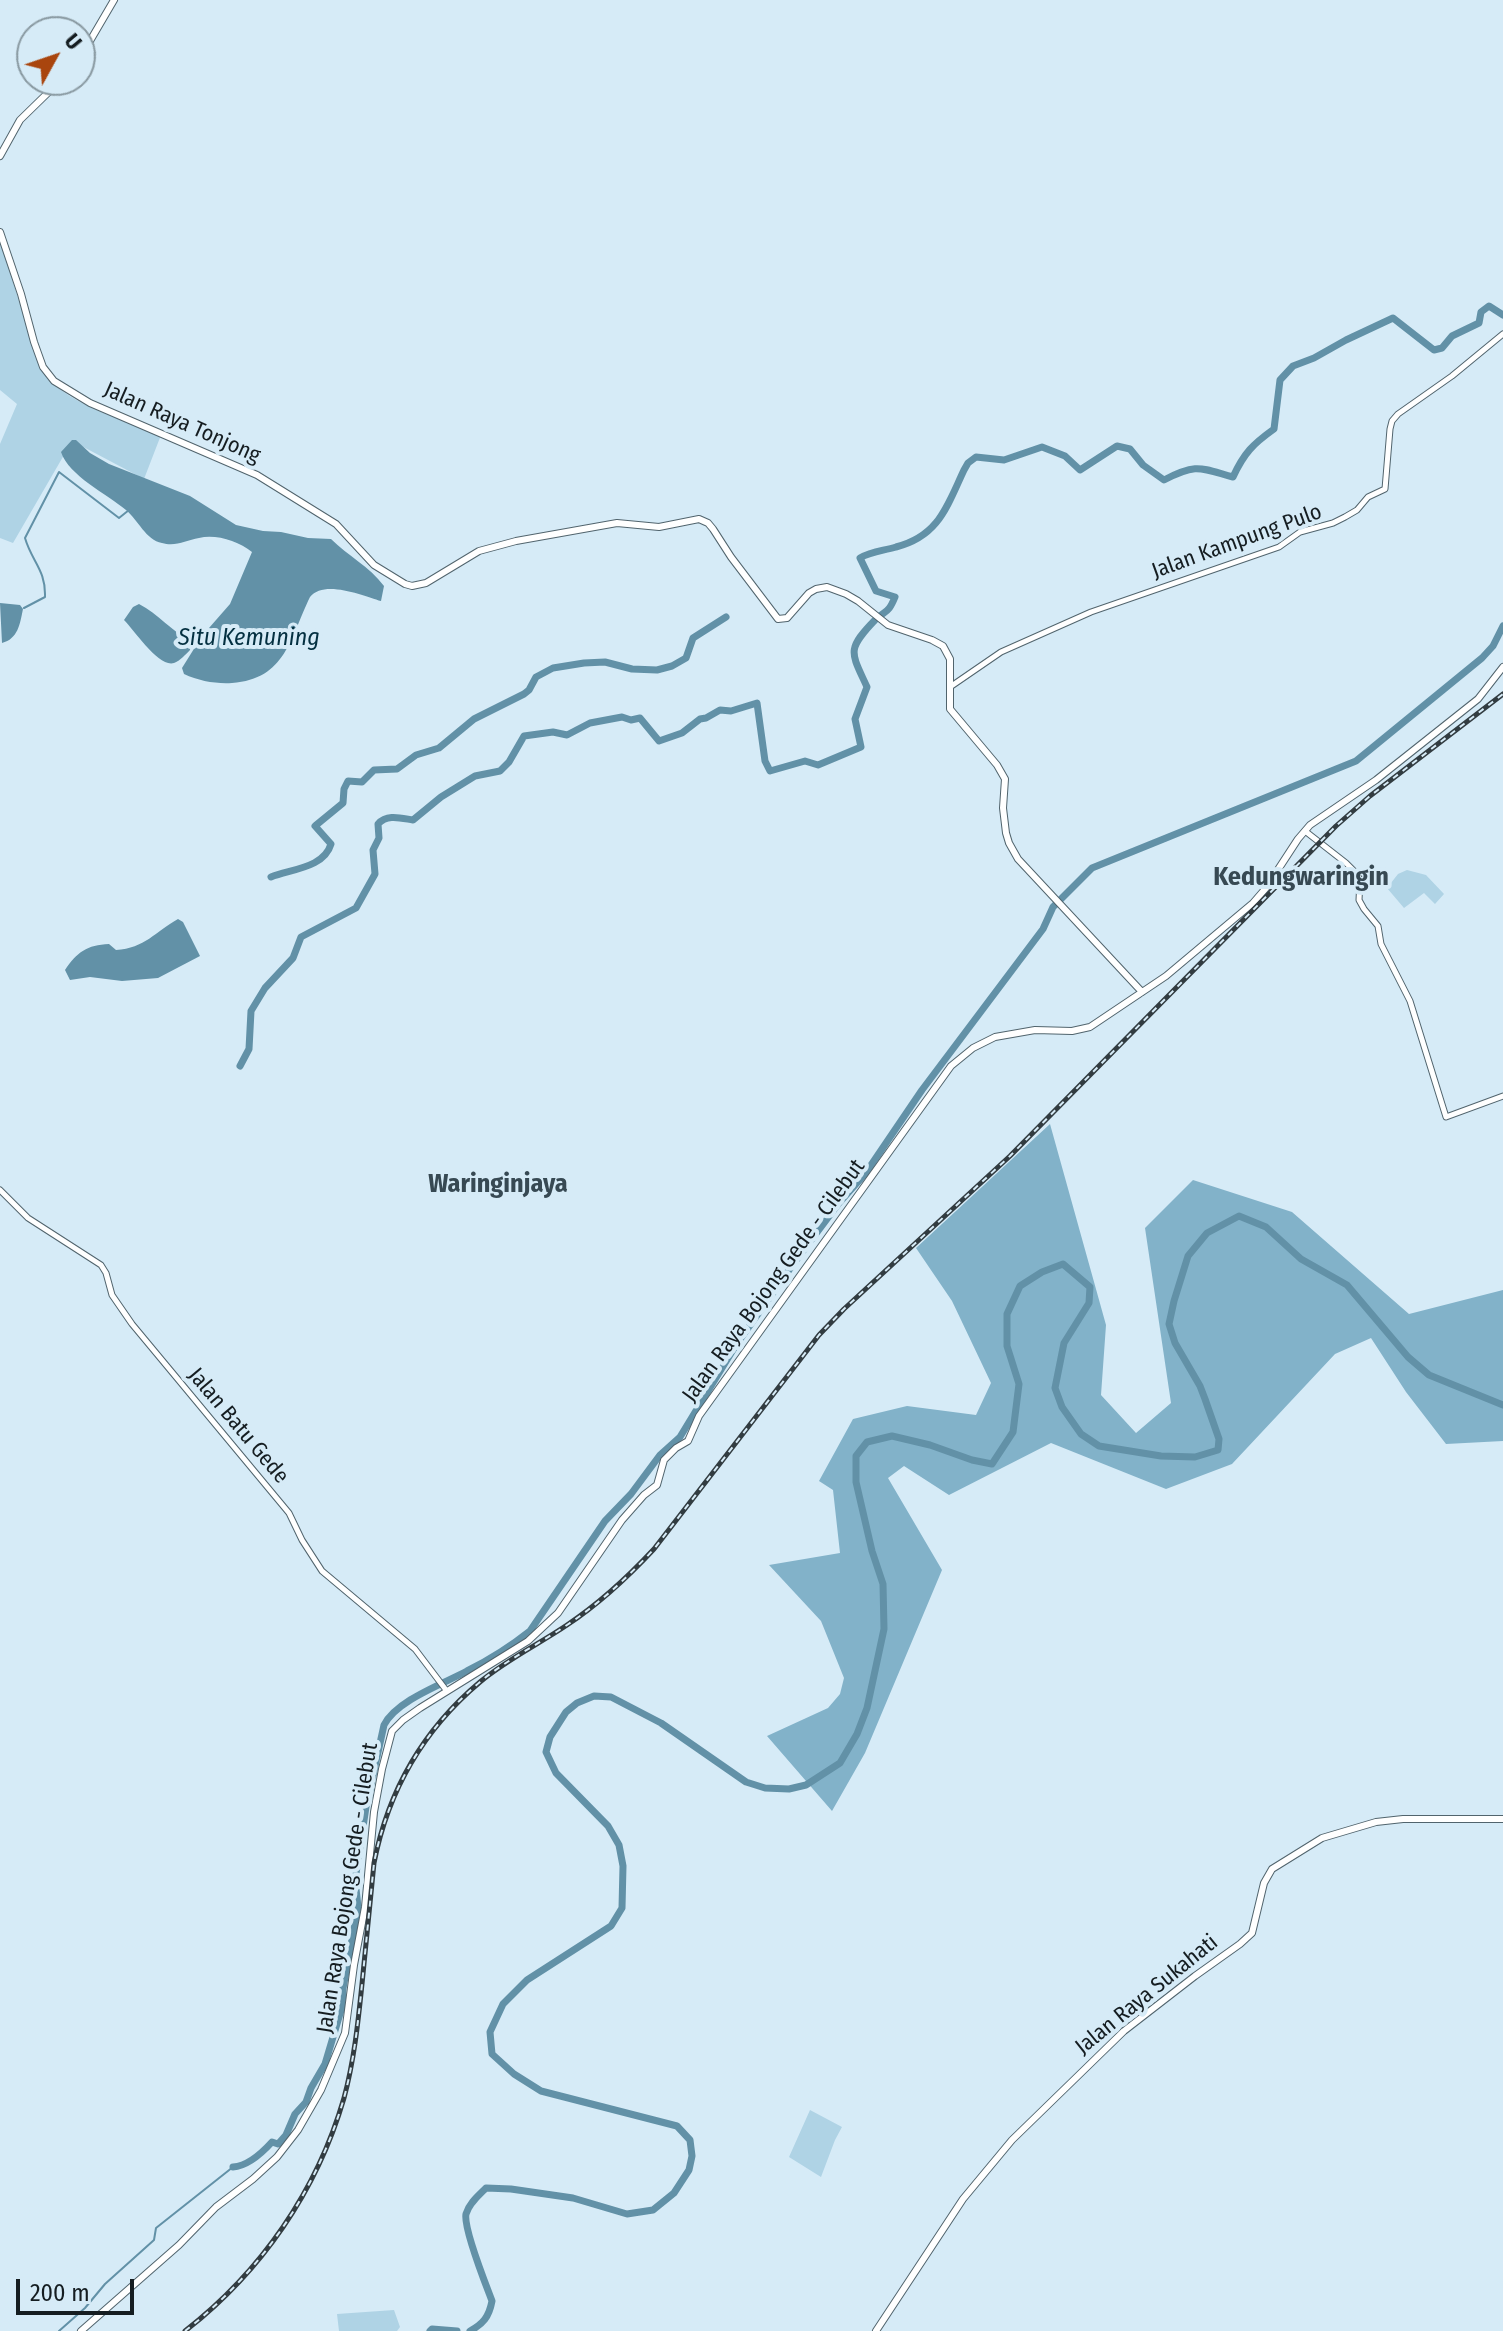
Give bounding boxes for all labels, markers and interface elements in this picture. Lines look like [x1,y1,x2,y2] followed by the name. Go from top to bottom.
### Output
[16,16,96,96] north arrow
[59,28,88,55] text: U
[100,377,264,469] street label: Jalan Raya Tonjong
[1148,499,1326,585] street label: Jalan Kampung Pulo
[178,624,320,652] water label: Situ Kemuning
[1213,862,1389,894] district label: Kedungwaringin
[677,1154,871,1408] street label: Jalan Raya Bojong Gede - Cilebut
[428,1169,568,1201] district label: Waringinjaya
[182,1363,294,1489] street label: Jalan Batu Gede
[312,1741,384,2035] street label: Jalan Raya Bojong Gede - Cilebut
[1070,1929,1224,2061] street label: Jalan Raya Sukahati
[20,2263,138,2313] scale bar
[30,2279,90,2307] text: 200 m

